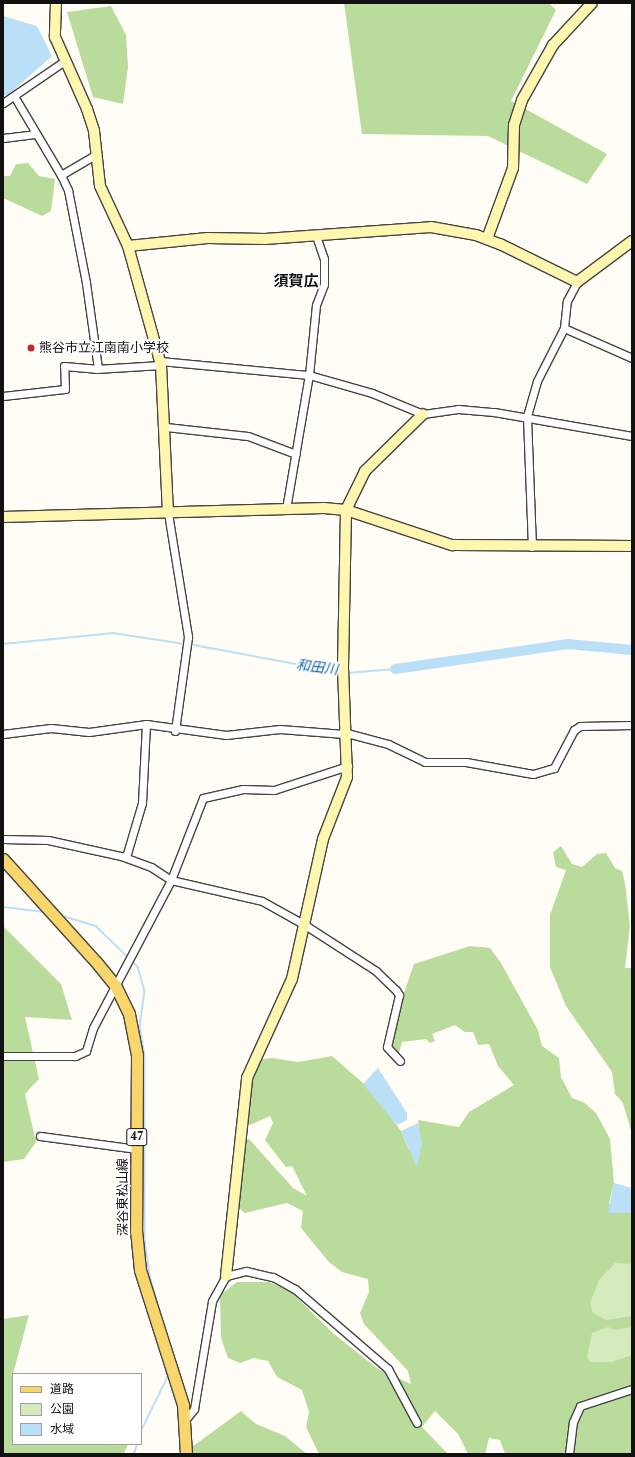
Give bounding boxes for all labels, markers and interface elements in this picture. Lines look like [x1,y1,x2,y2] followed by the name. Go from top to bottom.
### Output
[274,273,318,291] district label: 須賀広
[39,340,169,356] place label: 熊谷市立江南南小学校
[26,343,36,353] marker: 熊谷市立江南南小学校
[295,657,339,679] water label: 和田川
[126,1127,148,1147] road number: 47
[115,1158,131,1236] street label: 深谷東松山線
[12,1373,142,1445] legend
[50,1380,74,1399] text: 道路
[50,1400,74,1419] text: 公園
[50,1420,74,1439] text: 水域

